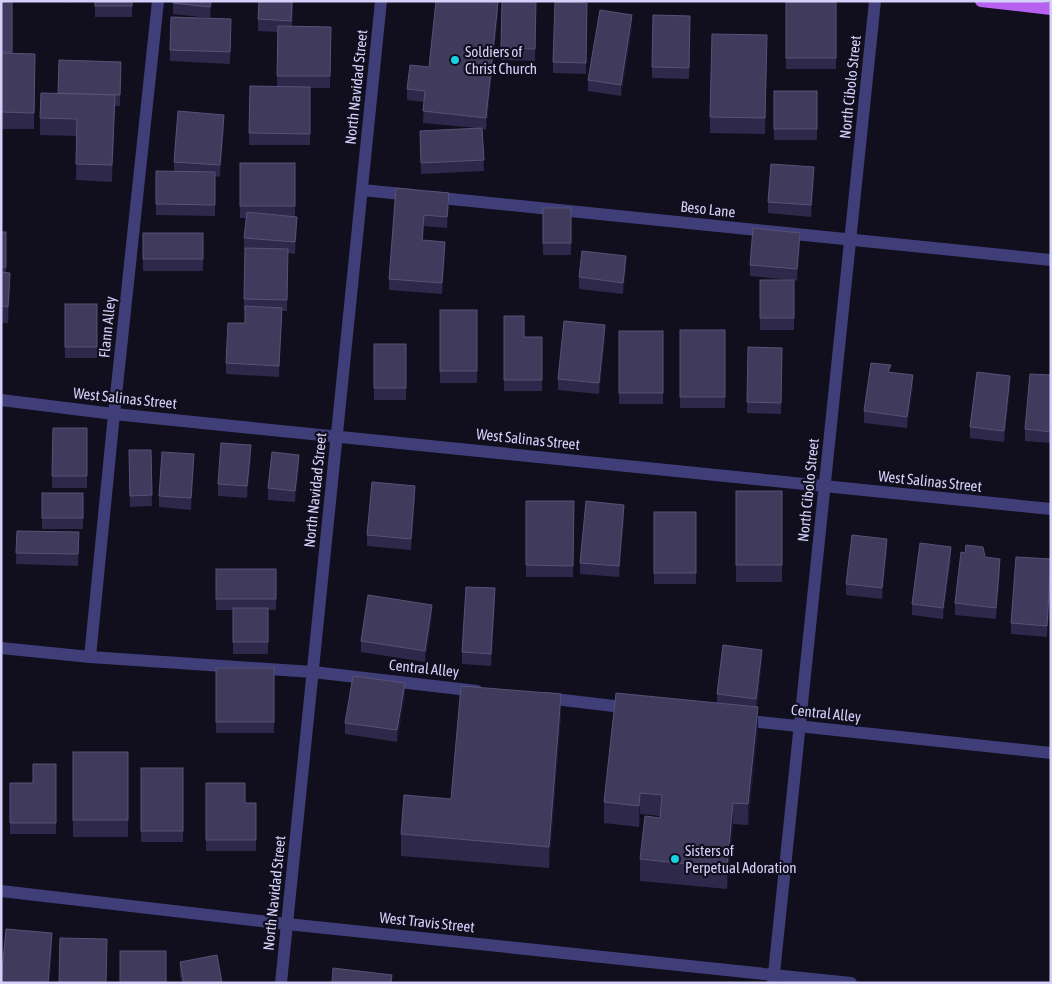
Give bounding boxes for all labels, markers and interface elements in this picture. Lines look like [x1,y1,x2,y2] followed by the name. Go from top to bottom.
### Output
[342,29,370,145] street label: North Navidad Street
[836,34,864,140] street label: North Cibolo Street
[465,43,537,77] place label: Soldiers of Christ Church
[449,54,461,66] marker: Soldiers of Christ Church
[680,198,737,220] street label: Beso Lane
[95,295,119,359] street label: Flann Alley
[72,384,178,412] street label: West Salinas Street
[475,425,581,453] street label: West Salinas Street
[301,432,329,548] street label: North Navidad Street
[794,437,822,543] street label: North Cibolo Street
[877,467,983,495] street label: West Salinas Street
[388,656,460,680] street label: Central Alley
[790,701,862,725] street label: Central Alley
[260,835,288,951] street label: North Navidad Street
[685,842,797,876] place label: Sisters of Perpetual Adoration
[669,853,681,865] marker: Sisters of Perpetual Adoration
[379,909,475,935] street label: West Travis Street

